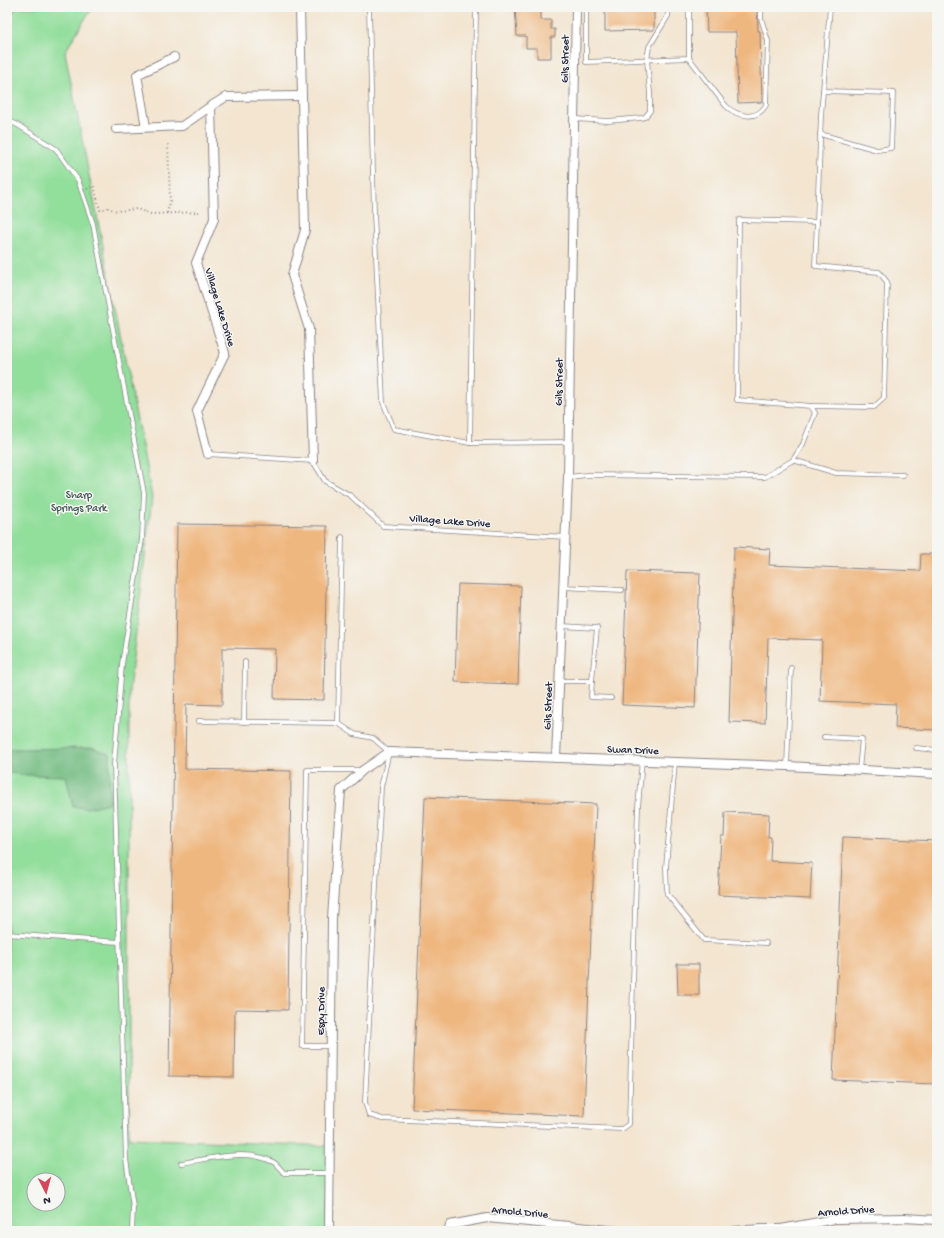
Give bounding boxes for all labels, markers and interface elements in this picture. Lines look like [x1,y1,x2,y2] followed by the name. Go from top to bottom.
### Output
[560,34,572,83] street label: Gils Street
[201,266,237,349] street label: Village Lake Drive
[554,357,566,406] street label: Gils Street
[51,490,108,515] park label: Sharp Springs Park
[408,513,491,531] street label: Village Lake Drive
[542,681,556,730] street label: Gils Street
[607,744,659,758] street label: Swan Drive
[316,986,328,1035] street label: Espy Drive
[26,1172,66,1212] north arrow
[43,1194,51,1206] text: N
[817,1204,875,1220] street label: Arnold Drive
[491,1205,549,1221] street label: Arnold Drive

